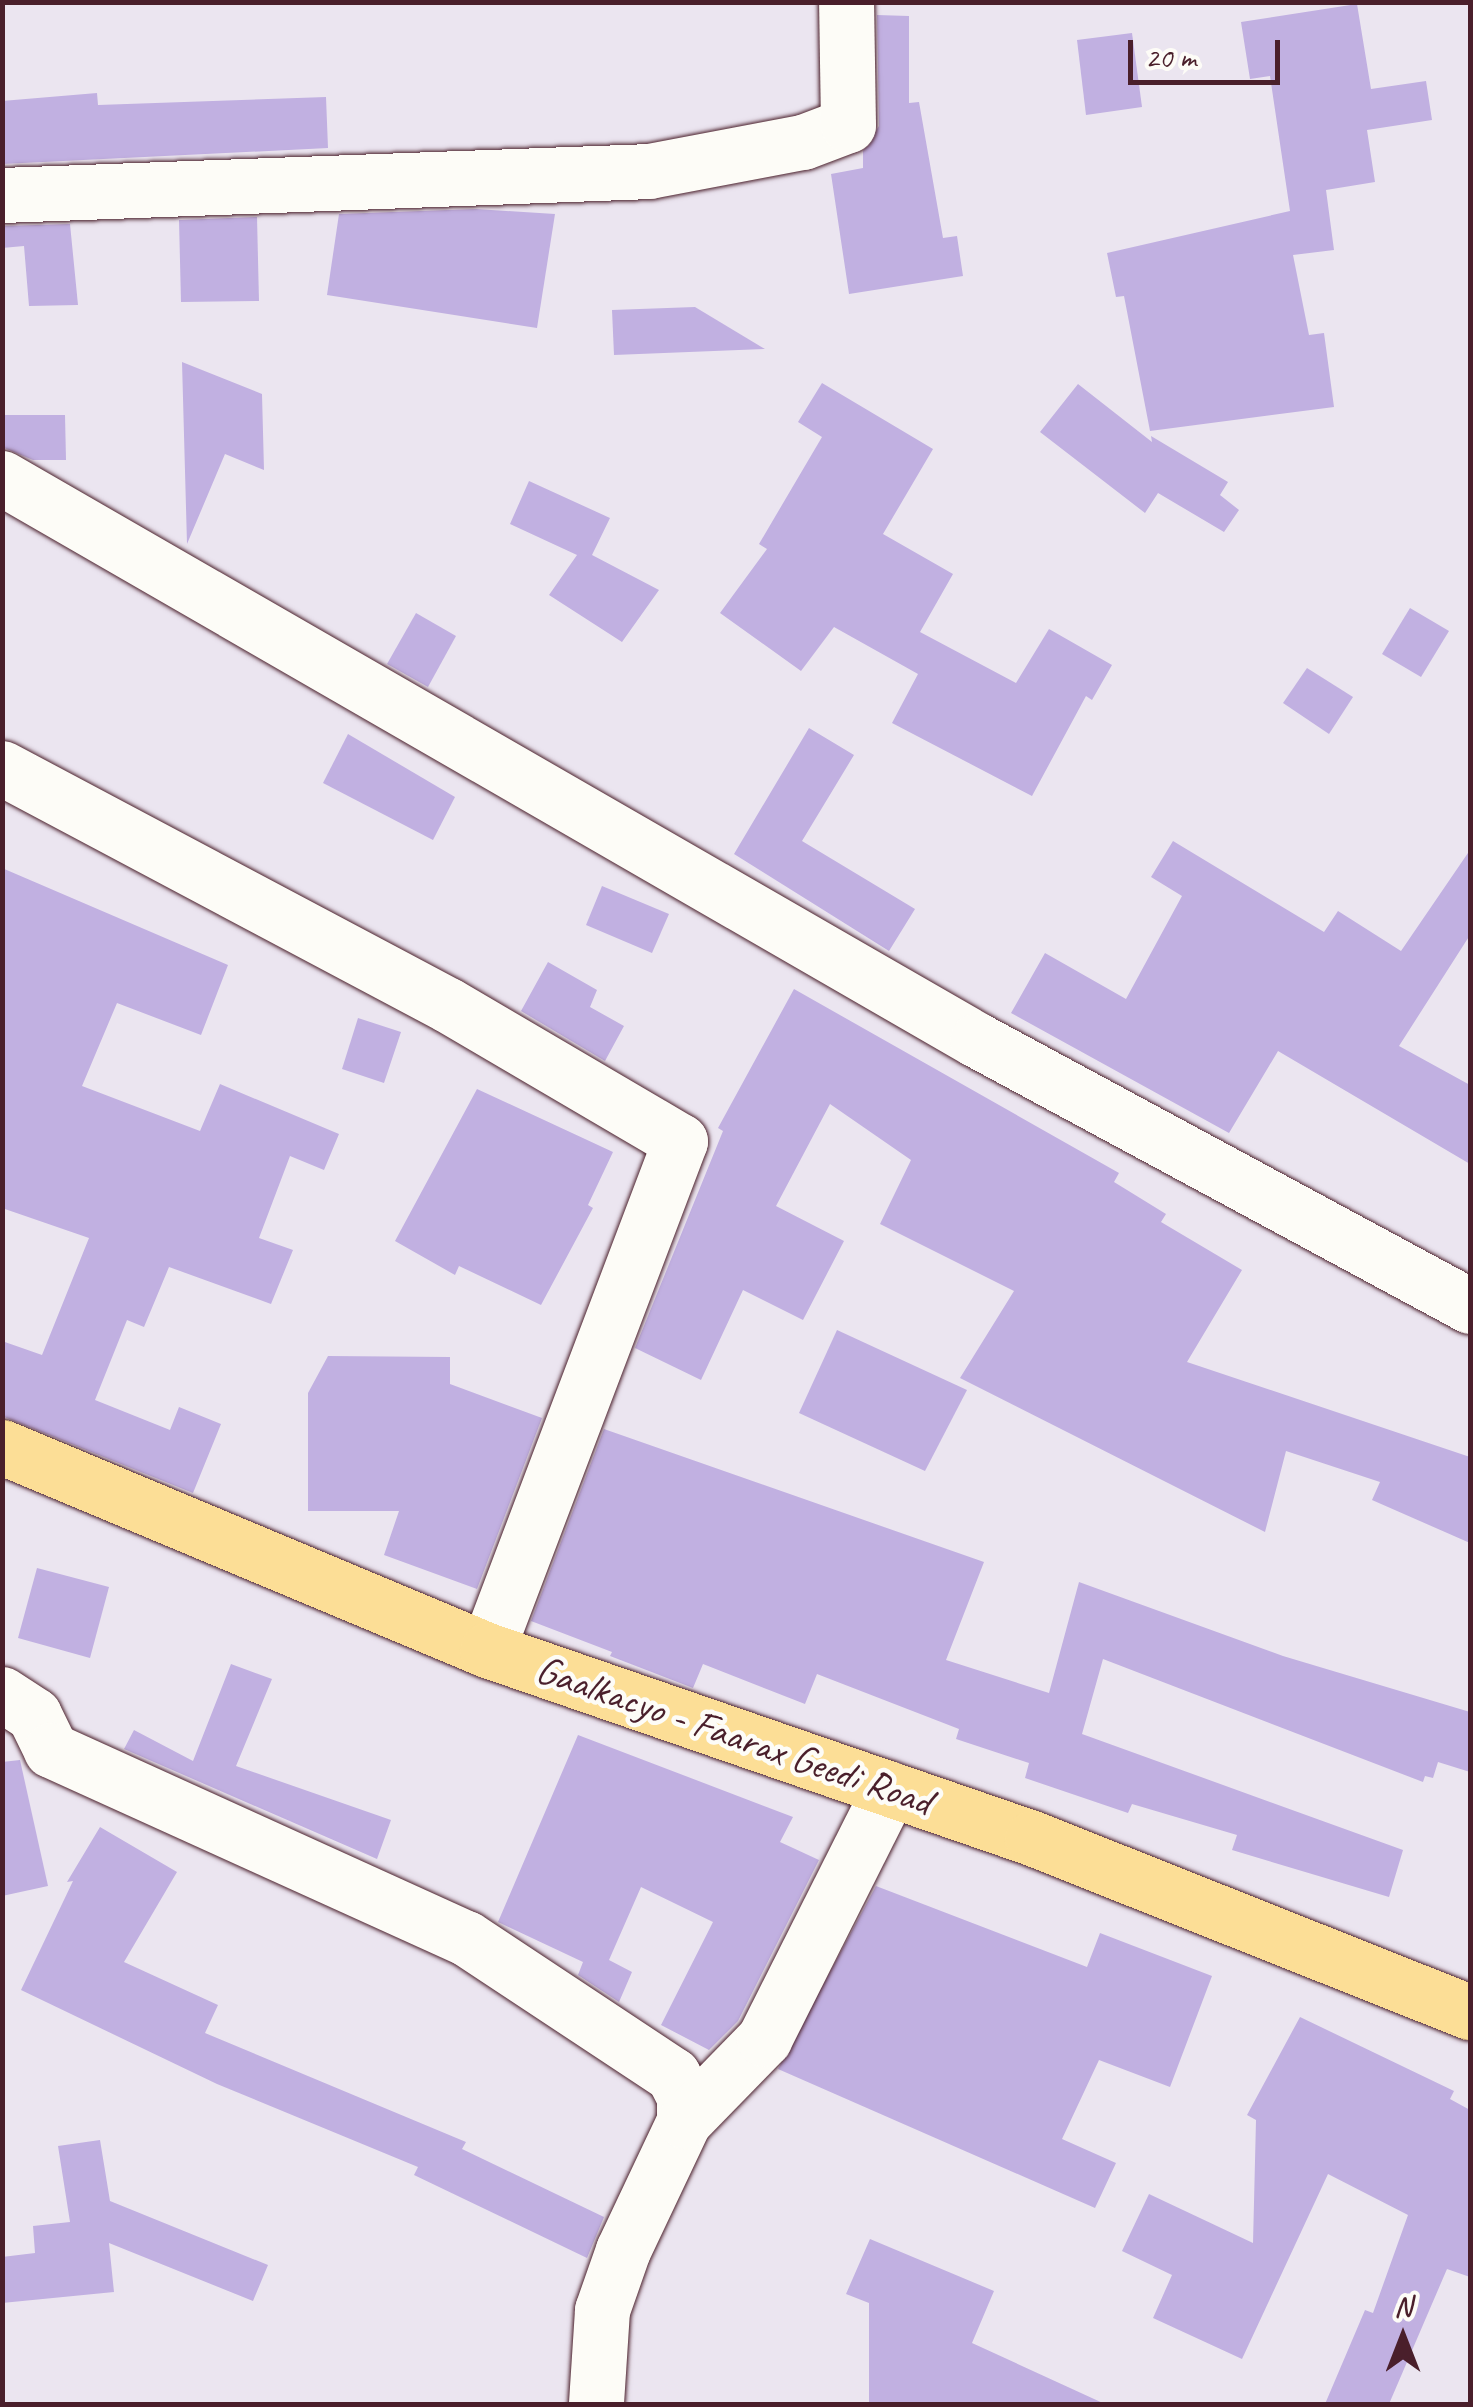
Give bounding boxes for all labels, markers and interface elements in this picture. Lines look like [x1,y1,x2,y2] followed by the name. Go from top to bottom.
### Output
[1133,20,1286,82] scale bar
[1145,38,1196,76] text: 20 m
[530,1645,938,1825] street label: Gaalkacyo - Faarax Geedi Road
[1353,2287,1453,2387] north arrow
[1394,2289,1412,2324] text: N

